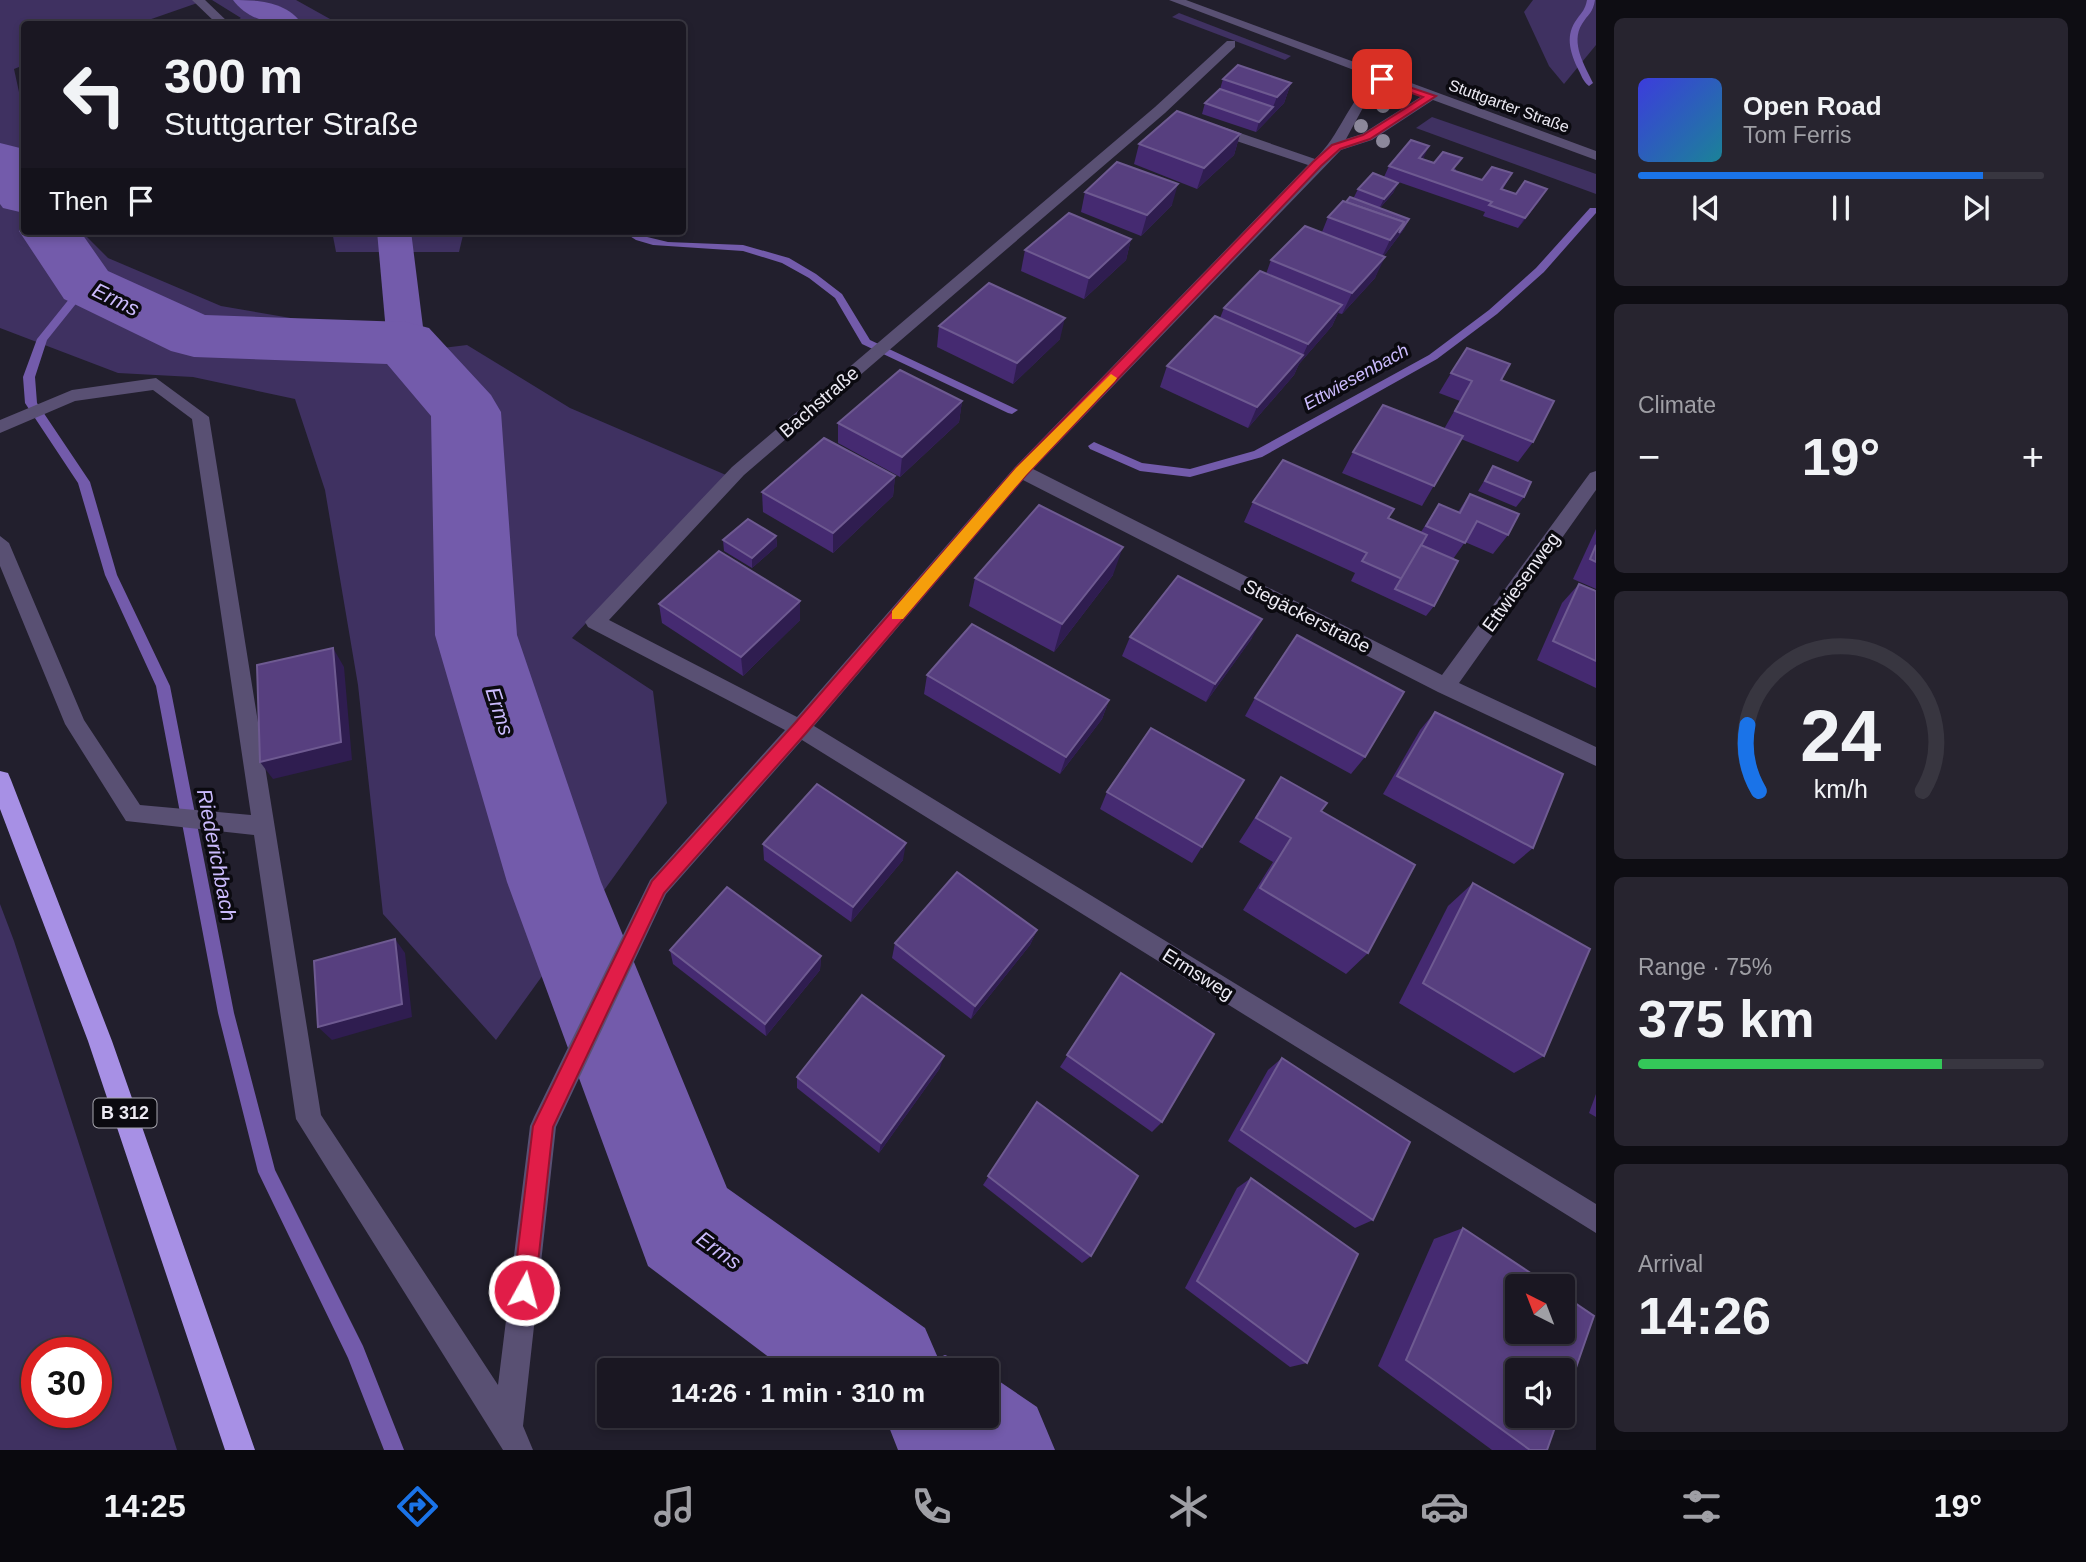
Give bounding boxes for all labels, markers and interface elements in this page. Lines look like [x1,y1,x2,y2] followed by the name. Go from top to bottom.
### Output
[49,49,140,140] icon: left
[164,49,303,103] text: 300 m
[1352,49,1412,109] pin
[1363,60,1401,98] icon: arrive
[1446,76,1572,136] street label: Stuttgarter Straße
[1743,91,1882,121] text: Open Road
[164,106,418,142] text: Stuttgarter Straße
[1743,122,1852,148] text: Tom Ferris
[122,182,160,220] icon: arrive
[49,186,108,216] text: Then
[1687,189,1725,227] icon: previous
[1822,189,1860,227] icon: pause
[1957,189,1995,227] icon: next
[89,278,144,320] water label: Erms
[1300,340,1412,414] water label: Ettwiesenbach
[775,362,863,442] street label: Bachstraße
[1638,392,1716,418] text: Climate
[1802,428,1880,486] text: 19°
[1638,436,1660,478] text: −
[2022,436,2044,478] text: +
[1478,528,1564,636] street label: Ettwiesenweg
[1240,575,1374,657] street label: Stegäckerstraße
[481,684,519,738] water label: Erms
[1801,695,1882,776] text: 24
[1814,775,1868,803] text: km/h
[193,787,241,923] water label: Riederichbach
[1159,944,1237,1004] street label: Ermsweg
[1638,954,1772,980] text: Range · 75%
[1638,990,1814,1048] text: 375 km
[94,1098,156,1128] road number: B 312
[692,1226,746,1274] water label: Erms
[1638,1251,1703,1277] text: Arrival
[487,1253,561,1327] position arrow
[1505,1274,1575,1344] north arrow
[1505,1274,1575,1428] map controls
[1638,1287,1771,1345] text: 14:26
[21,1337,112,1428] speed limit sign: 30
[1505,1358,1575,1428] button: sound
[671,1378,925,1408] text: 14:26 · 1 min · 310 m
[393,1482,442,1531] icon: directions
[650,1482,699,1531] icon: music
[907,1482,956,1531] icon: phone
[1164,1482,1213,1531] icon: climate
[1420,1482,1469,1531] icon: car
[1677,1482,1726,1531] icon: filters
[104,1488,186,1524] text: 14:25
[1934,1488,1982,1524] text: 19°

